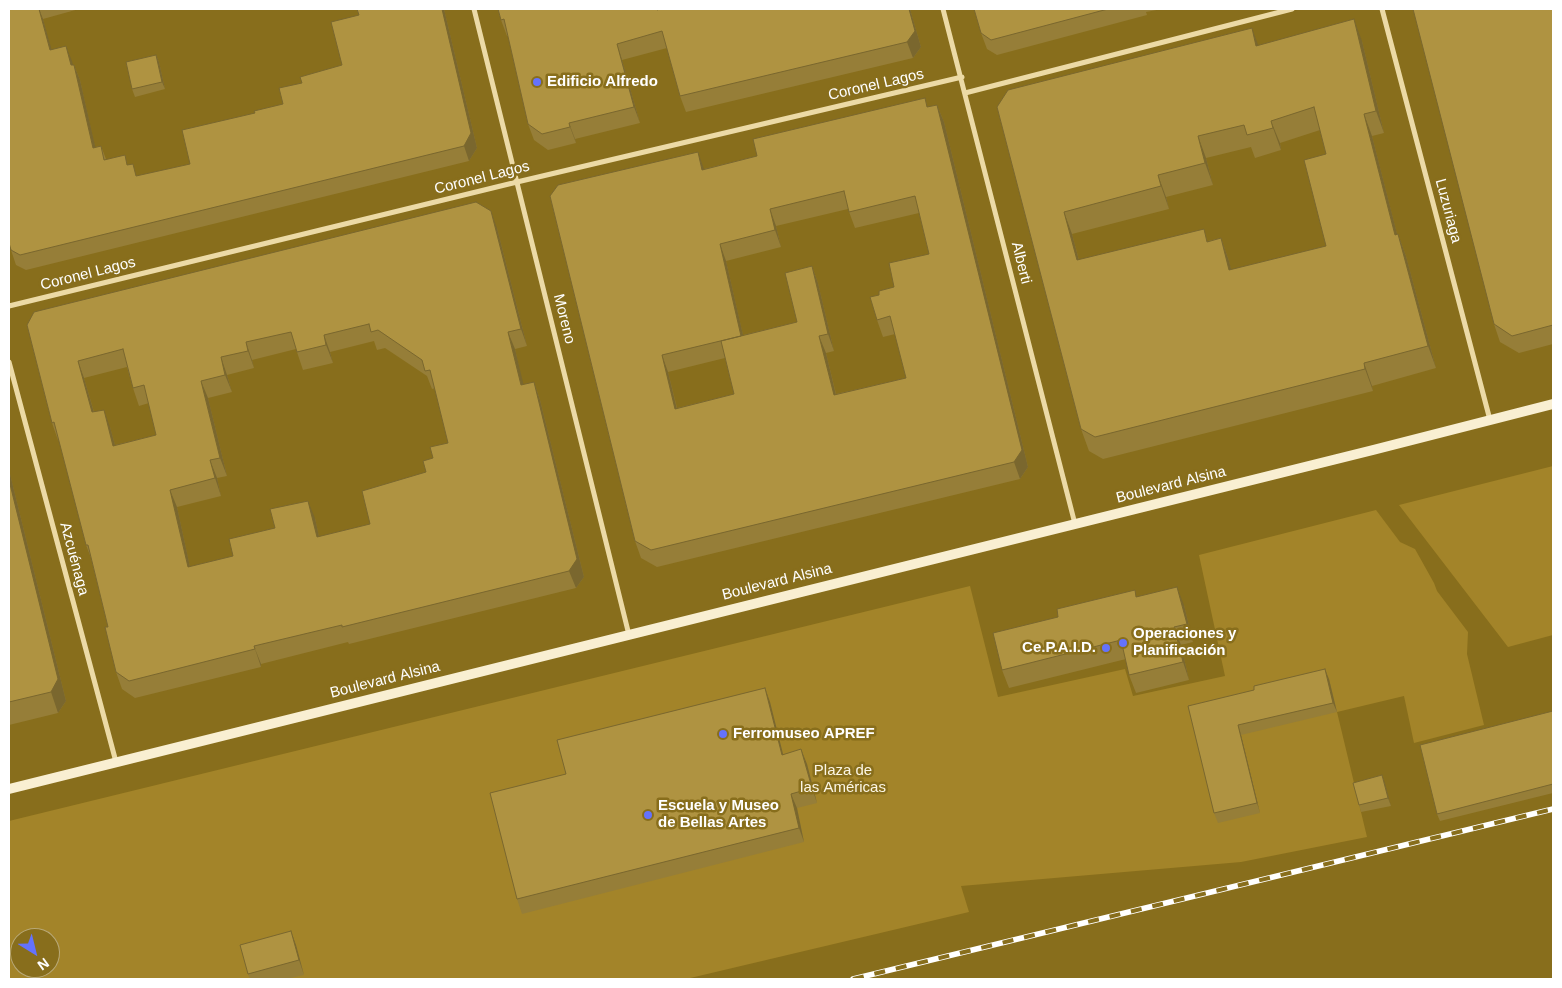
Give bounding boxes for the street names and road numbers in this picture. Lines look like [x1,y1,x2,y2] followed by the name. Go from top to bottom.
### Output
[826,65,926,105] street label: Coronel Lagos
[432,157,532,199] street label: Coronel Lagos
[1431,177,1465,245] street label: Luzuriaga
[1007,240,1035,286] street label: Alberti
[38,253,138,295] street label: Coronel Lagos
[549,292,579,346] street label: Moreno
[1114,463,1228,507] street label: Boulevard Alsina
[56,520,92,598] street label: Azcuénaga
[720,560,834,604] street label: Boulevard Alsina
[328,658,442,702] street label: Boulevard Alsina

